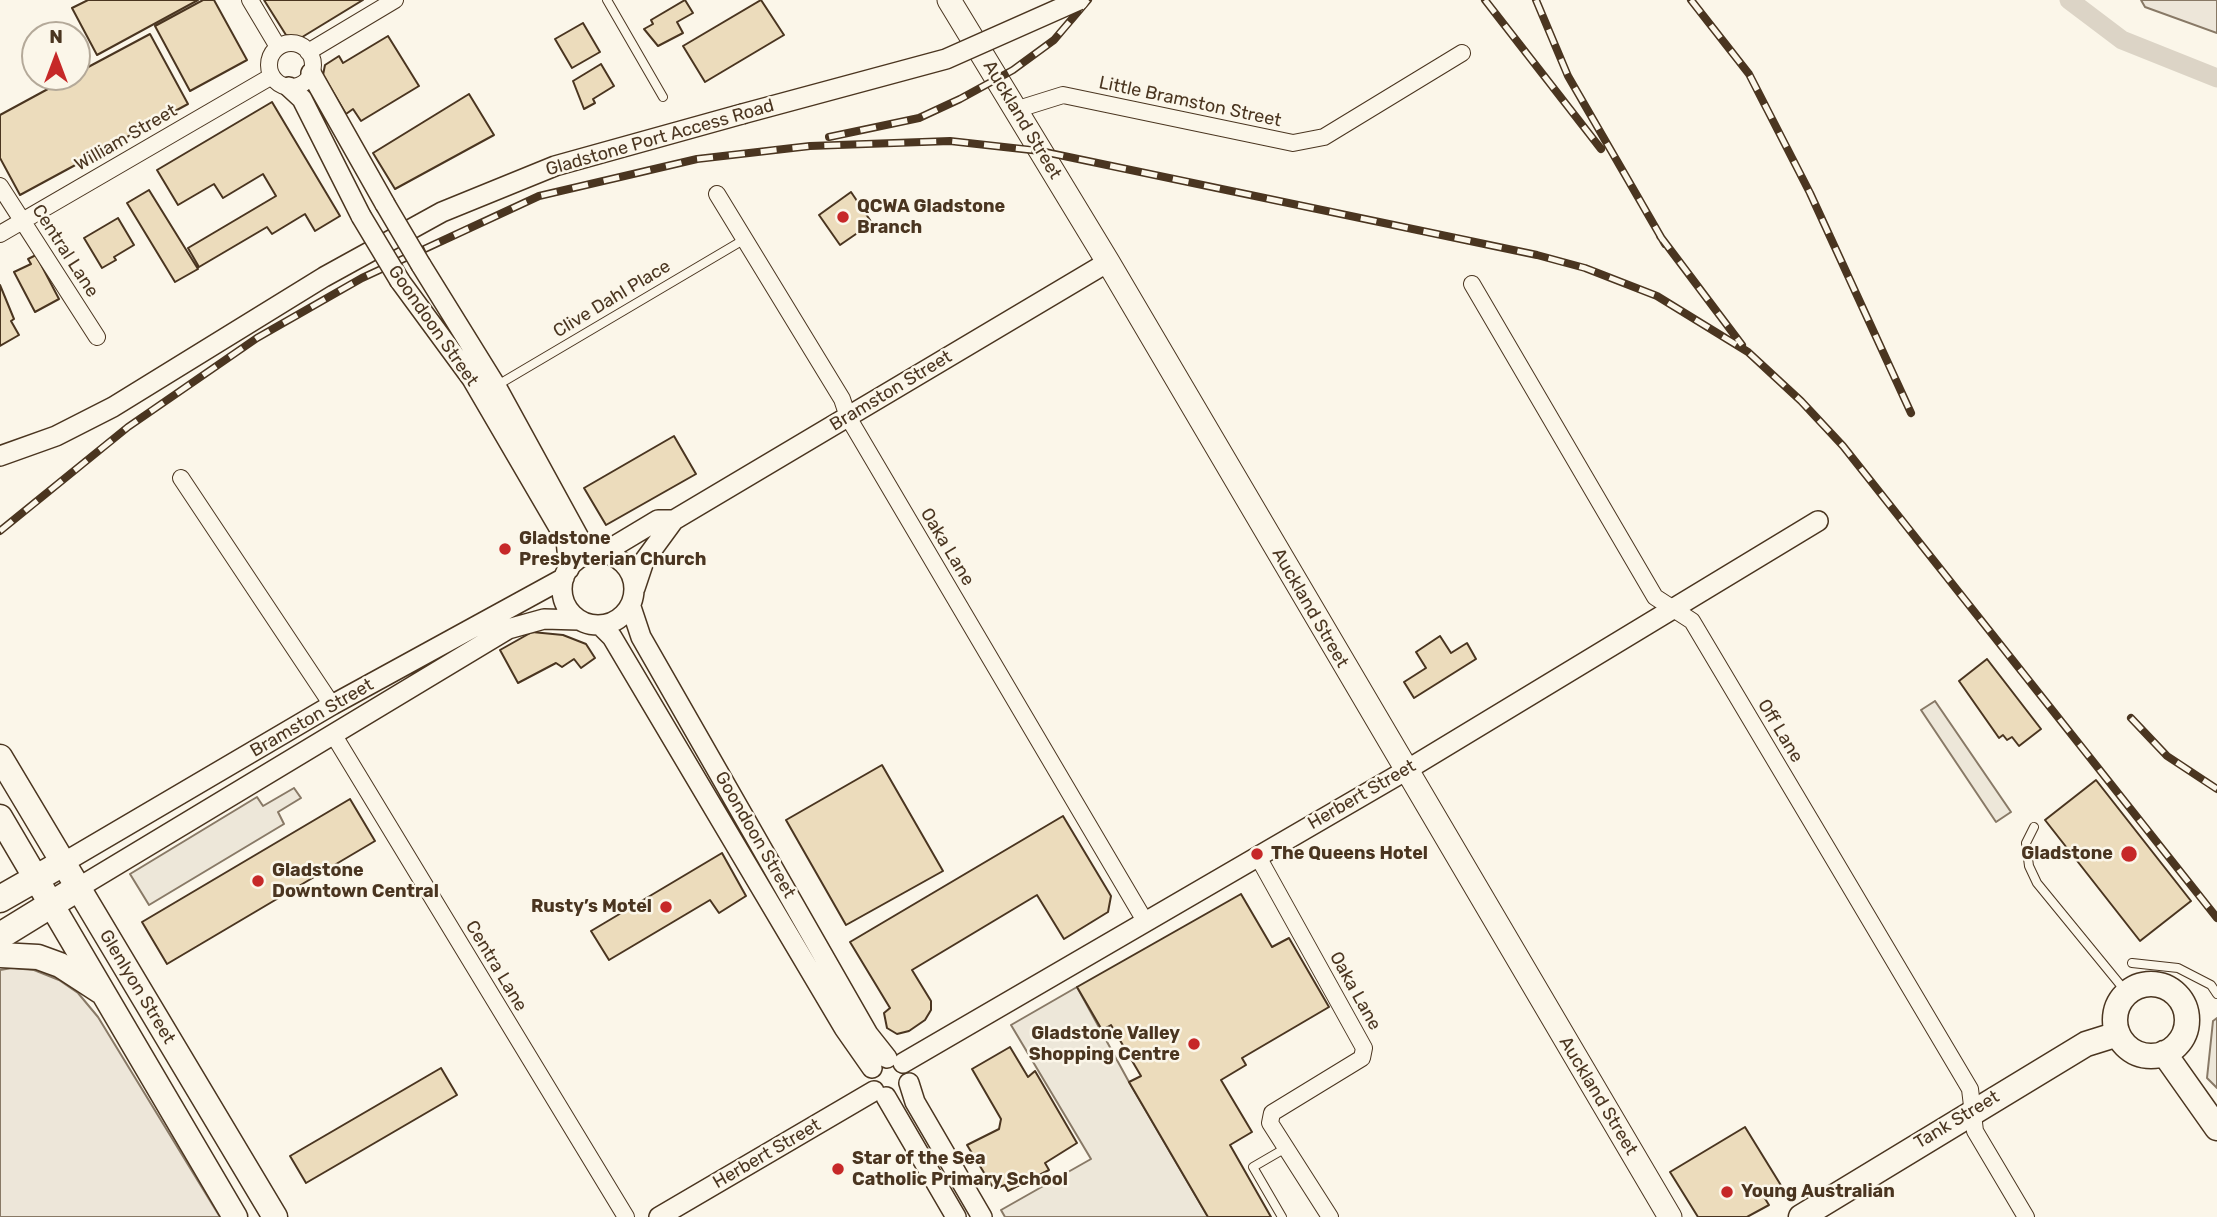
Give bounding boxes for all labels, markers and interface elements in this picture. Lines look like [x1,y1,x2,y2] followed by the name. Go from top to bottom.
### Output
[21,21,91,91] north arrow
[49,25,63,48] text: N
[978,57,1066,183] street label: Auckland Street
[1097,72,1283,132] street label: Little Bramston Street
[543,95,777,181] street label: Gladstone Port Access Road
[71,100,181,176] street label: William Street
[857,196,1005,238] place label: QCWA Gladstone Branch
[27,201,103,301] street label: Central Lane
[835,209,851,225] marker: QCWA Gladstone Branch
[550,256,674,342] street label: Clive Dahl Place
[383,261,483,391] street label: Goondoon Street
[826,346,956,436] street label: Bramston Street
[915,504,979,590] street label: Oaka Lane
[519,528,706,570] place label: Gladstone Presbyterian Church
[497,541,513,557] marker: Gladstone Presbyterian Church
[1267,544,1353,672] street label: Auckland Street
[247,674,377,762] street label: Bramston Street
[1753,695,1807,767] street label: Off Lane
[1304,755,1420,835] street label: Herbert Street
[710,768,800,902] street label: Goondoon Street
[1271,843,1428,865] place label: The Queens Hotel
[2021,843,2113,865] place label: Gladstone
[2119,844,2139,864] marker: Gladstone
[1249,846,1265,862] marker: The Queens Hotel
[272,860,439,903] place label: Gladstone Downtown Central
[250,873,266,889] marker: Gladstone Downtown Central
[531,896,652,918] place label: Rusty’s Motel
[658,899,674,915] marker: Rusty’s Motel
[460,917,532,1015] street label: Centra Lane
[94,926,180,1048] street label: Glenlyon Street
[1325,948,1385,1034] street label: Oaka Lane
[1029,1023,1180,1066] place label: Gladstone Valley Shopping Centre
[1554,1033,1642,1159] street label: Auckland Street
[1186,1036,1202,1052] marker: Gladstone Valley Shopping Centre
[1911,1086,2003,1154] street label: Tank Street
[709,1114,825,1194] street label: Herbert Street
[852,1148,1068,1190] place label: Star of the Sea Catholic Primary School
[830,1161,846,1177] marker: Star of the Sea Catholic Primary School
[1741,1181,1895,1203] place label: Young Australian
[1719,1184,1735,1200] marker: Young Australian

